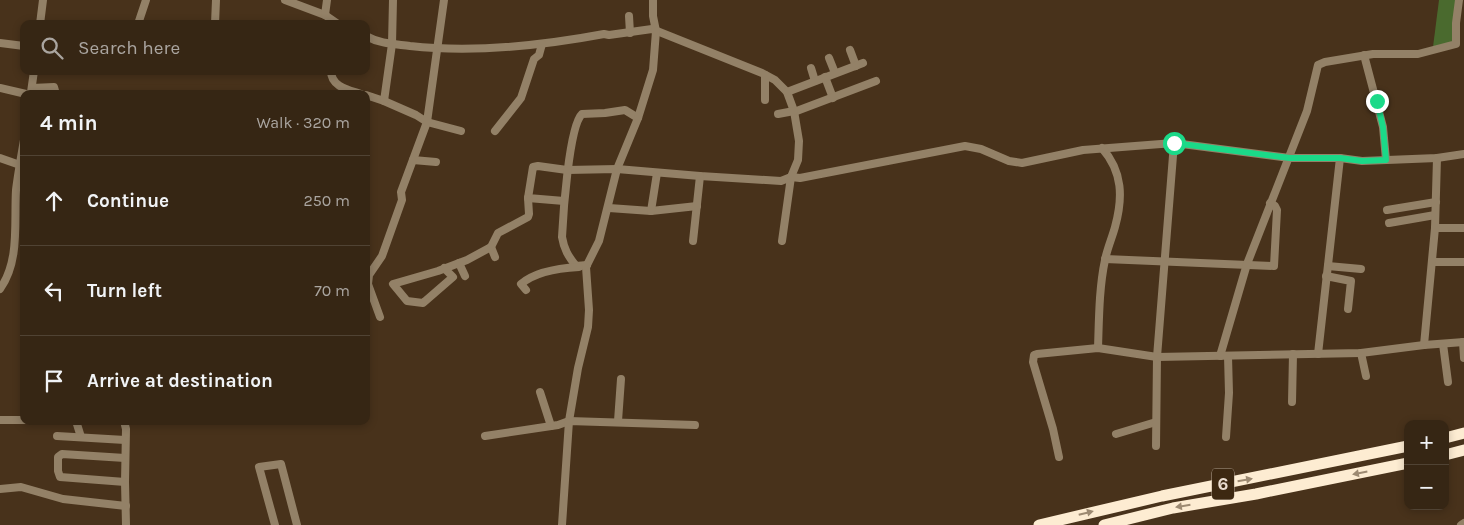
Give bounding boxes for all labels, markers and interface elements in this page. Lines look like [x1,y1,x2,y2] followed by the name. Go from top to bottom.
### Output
[20,20,370,75] search box
[38,34,66,62] icon: search
[78,37,180,59] text: Search here
[1366,90,1389,113] route end
[40,111,98,135] text: 4 min
[256,113,350,132] text: Walk · 320 m
[1163,132,1186,155] route start
[40,187,68,215] icon: ahead
[87,190,169,212] text: Continue
[303,191,350,210] text: 250 m
[40,277,68,305] icon: left
[87,280,162,302] text: Turn left
[314,281,350,300] text: 70 m
[40,367,68,395] icon: arrive
[87,370,273,392] text: Arrive at destination
[1404,420,1449,510] map controls
[1404,420,1449,465] button: +
[1404,465,1449,510] button: −
[1212,468,1234,499] road number: 6
[1352,469,1368,477] one-way arrow
[1238,475,1254,483] one-way arrow
[1175,503,1191,511] one-way arrow
[1079,509,1094,517] one-way arrow

